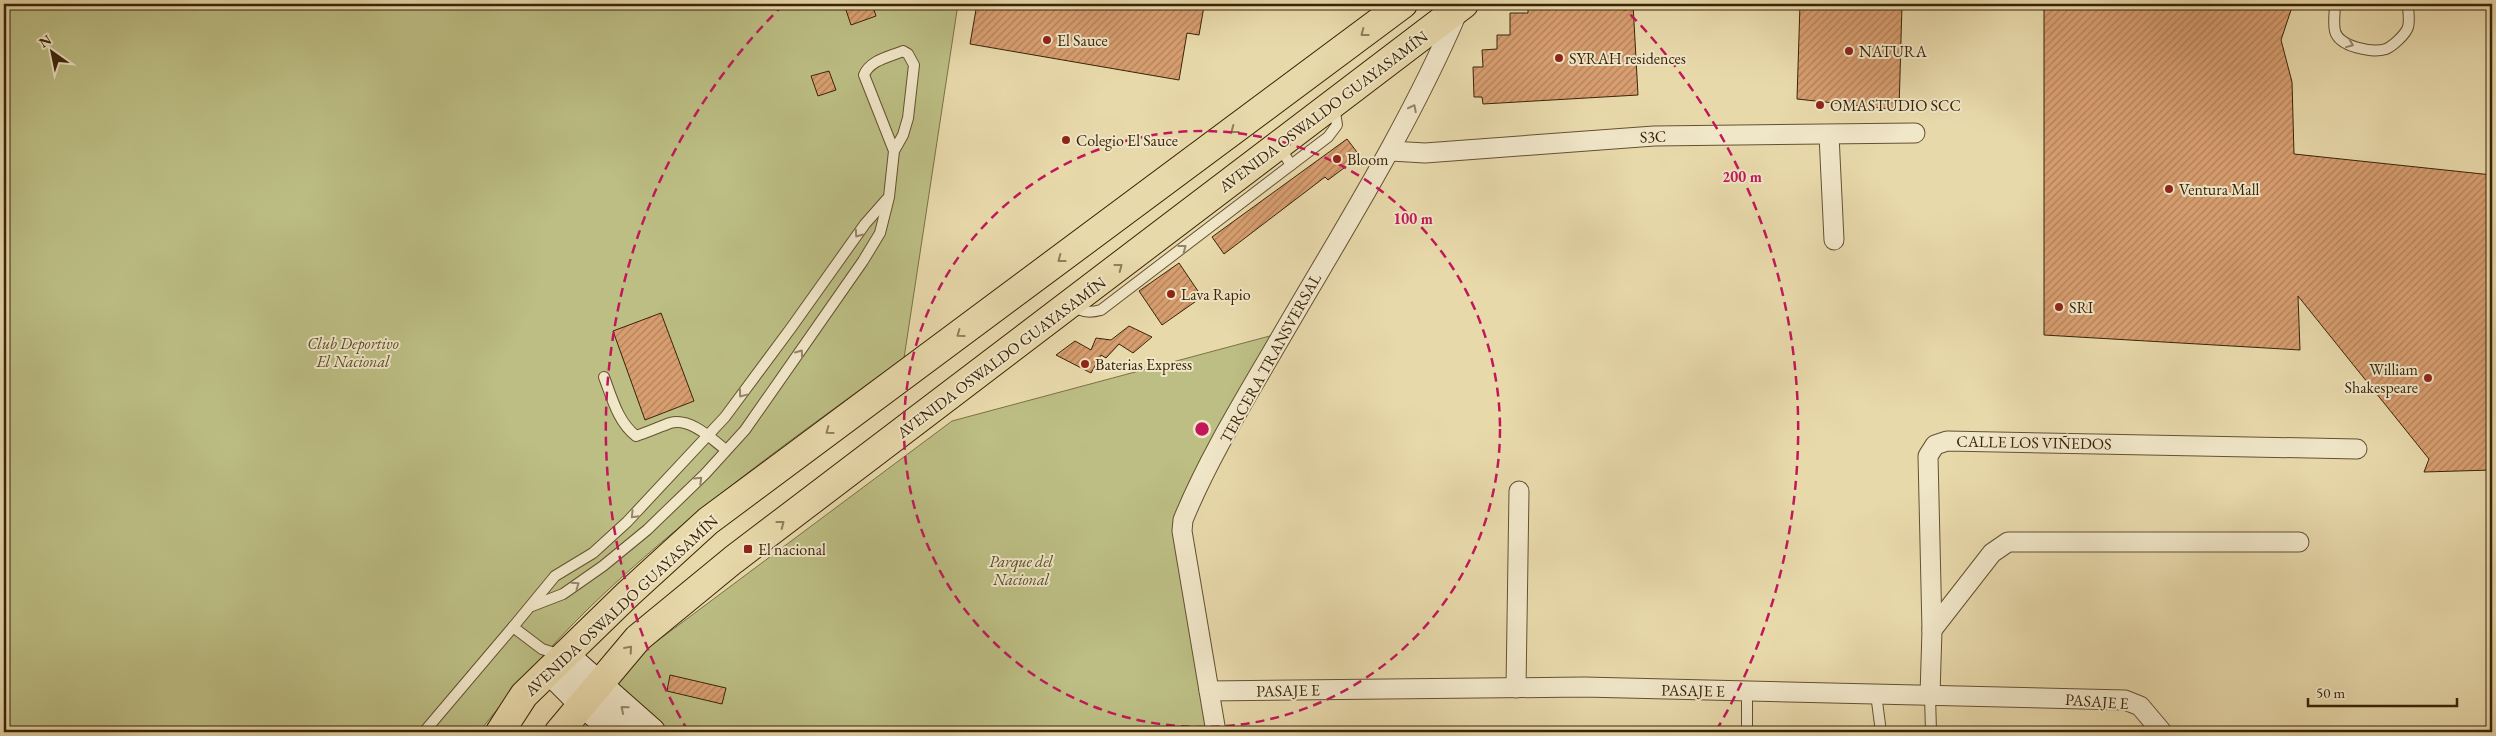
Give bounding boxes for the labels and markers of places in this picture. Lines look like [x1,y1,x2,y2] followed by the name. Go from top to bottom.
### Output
[1057,30,1108,51] place label: El Sauce
[1041,34,1053,46] marker: El Sauce
[1859,41,1928,62] place label: NATURA
[1843,45,1855,57] marker: NATURA
[1569,48,1686,69] place label: SYRAH residences
[1553,52,1565,64] marker: SYRAH residences
[1830,95,1961,116] place label: OMASTUDIO SCC
[1814,99,1826,111] marker: OMASTUDIO SCC
[1076,130,1178,151] place label: Colegio El Sauce
[1060,134,1072,146] marker: Colegio El Sauce
[1347,149,1389,170] place label: Bloom
[1331,153,1343,165] marker: Bloom
[2179,179,2260,200] place label: Ventura Mall
[2163,183,2175,195] marker: Ventura Mall
[1181,284,1251,305] place label: Lava Rapio
[1165,288,1177,300] marker: Lava Rapio
[2069,297,2094,318] place label: SRI
[2053,301,2065,313] marker: SRI
[1095,354,1192,375] place label: Baterias Express
[1079,358,1091,370] marker: Baterias Express
[2345,359,2419,398] place label: William Shakespeare
[2422,372,2434,384] marker: William Shakespeare
[1193,420,1211,438] centre of rings
[758,539,826,560] place label: El nacional
[742,543,754,555] marker: El nacional

